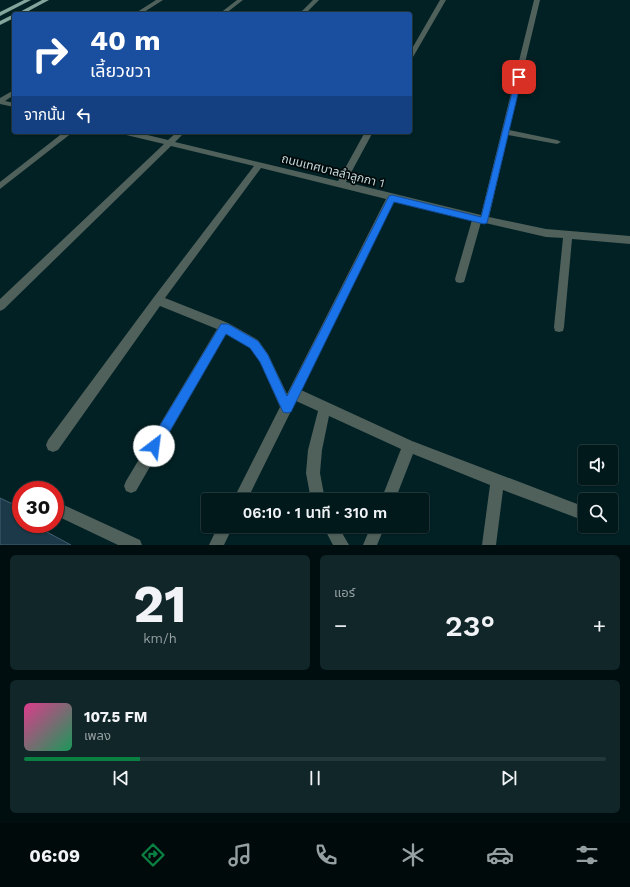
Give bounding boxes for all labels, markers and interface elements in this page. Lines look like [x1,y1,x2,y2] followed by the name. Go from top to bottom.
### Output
[90,24,160,57] text: 40 m
[24,28,76,80] icon: right
[90,60,151,81] text: เลี้ยวขวา
[502,60,536,94] pin
[508,66,530,88] icon: arrive
[73,104,95,126] icon: left
[24,106,65,124] text: จากนั้น
[280,151,386,191] street label: ถนนเทศบาลลำลูกกา 1
[133,425,175,467] position arrow
[578,445,618,533] map controls
[578,445,618,485] button: sound
[12,481,64,533] speed limit sign: 30
[578,493,618,533] button: search
[243,504,387,522] text: 06:10 · 1 นาที · 310 m
[133,574,187,635] text: 21
[334,585,355,600] text: แอร์
[445,608,495,643] text: 23°
[334,613,347,638] text: −
[593,613,606,638] text: +
[143,631,177,646] text: km/h
[84,708,147,726] text: 107.5 FM
[84,728,111,743] text: เพลง
[110,767,132,789] icon: previous
[304,767,326,789] icon: pause
[498,767,520,789] icon: next
[139,841,167,869] icon: directions
[226,841,254,869] icon: music
[312,841,340,869] icon: phone
[399,841,427,869] icon: climate
[486,841,514,869] icon: car
[573,841,601,869] icon: filters
[29,845,80,866] text: 06:09

